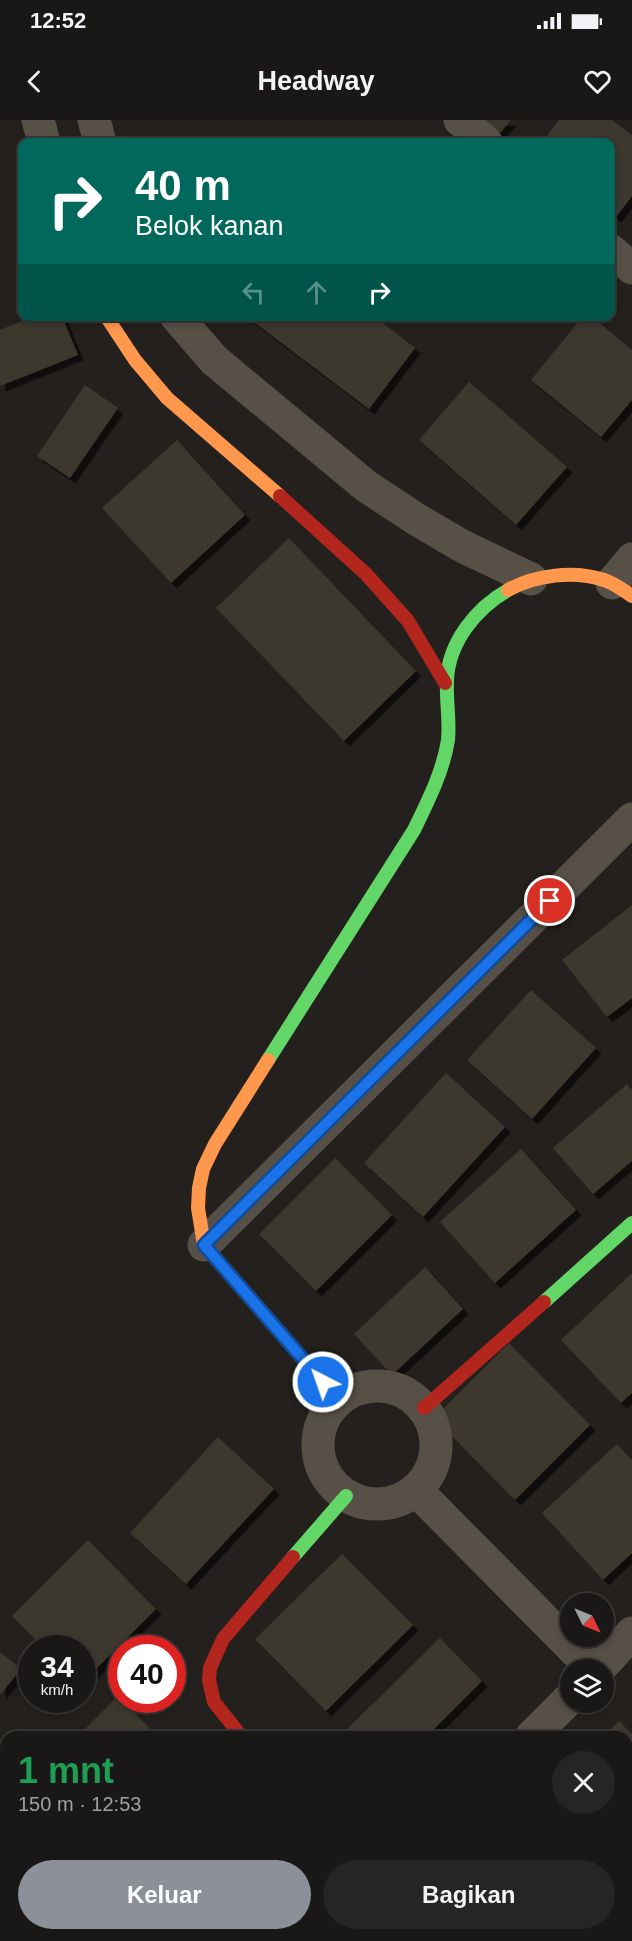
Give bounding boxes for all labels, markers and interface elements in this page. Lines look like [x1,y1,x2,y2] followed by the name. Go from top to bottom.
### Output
[30,8,86,33] text: 12:52
[18,65,51,98] icon: back
[581,65,614,98] icon: heart
[257,66,375,96] text: Headway
[36,162,114,240] icon: right
[135,162,231,209] text: 40 m
[135,211,284,241] text: Belok kanan
[237,276,270,309] icon: left
[300,276,333,309] icon: ahead
[363,276,396,309] icon: right
[524,875,575,926] pin
[533,884,566,917] icon: arrive
[291,1350,355,1414] position arrow
[560,1593,614,1647] north arrow
[560,1593,614,1713] map controls
[108,1635,186,1713] speed limit sign: 40
[40,1650,74,1683] text: 34
[560,1659,614,1713] button: layers
[41,1681,73,1698] text: km/h
[18,1750,114,1791] text: 1 mnt
[552,1751,615,1814] button: close
[18,1793,141,1815] text: 150 m · 12:53
[18,1860,311,1929] button: Keluar
[323,1860,615,1929] button: Bagikan

